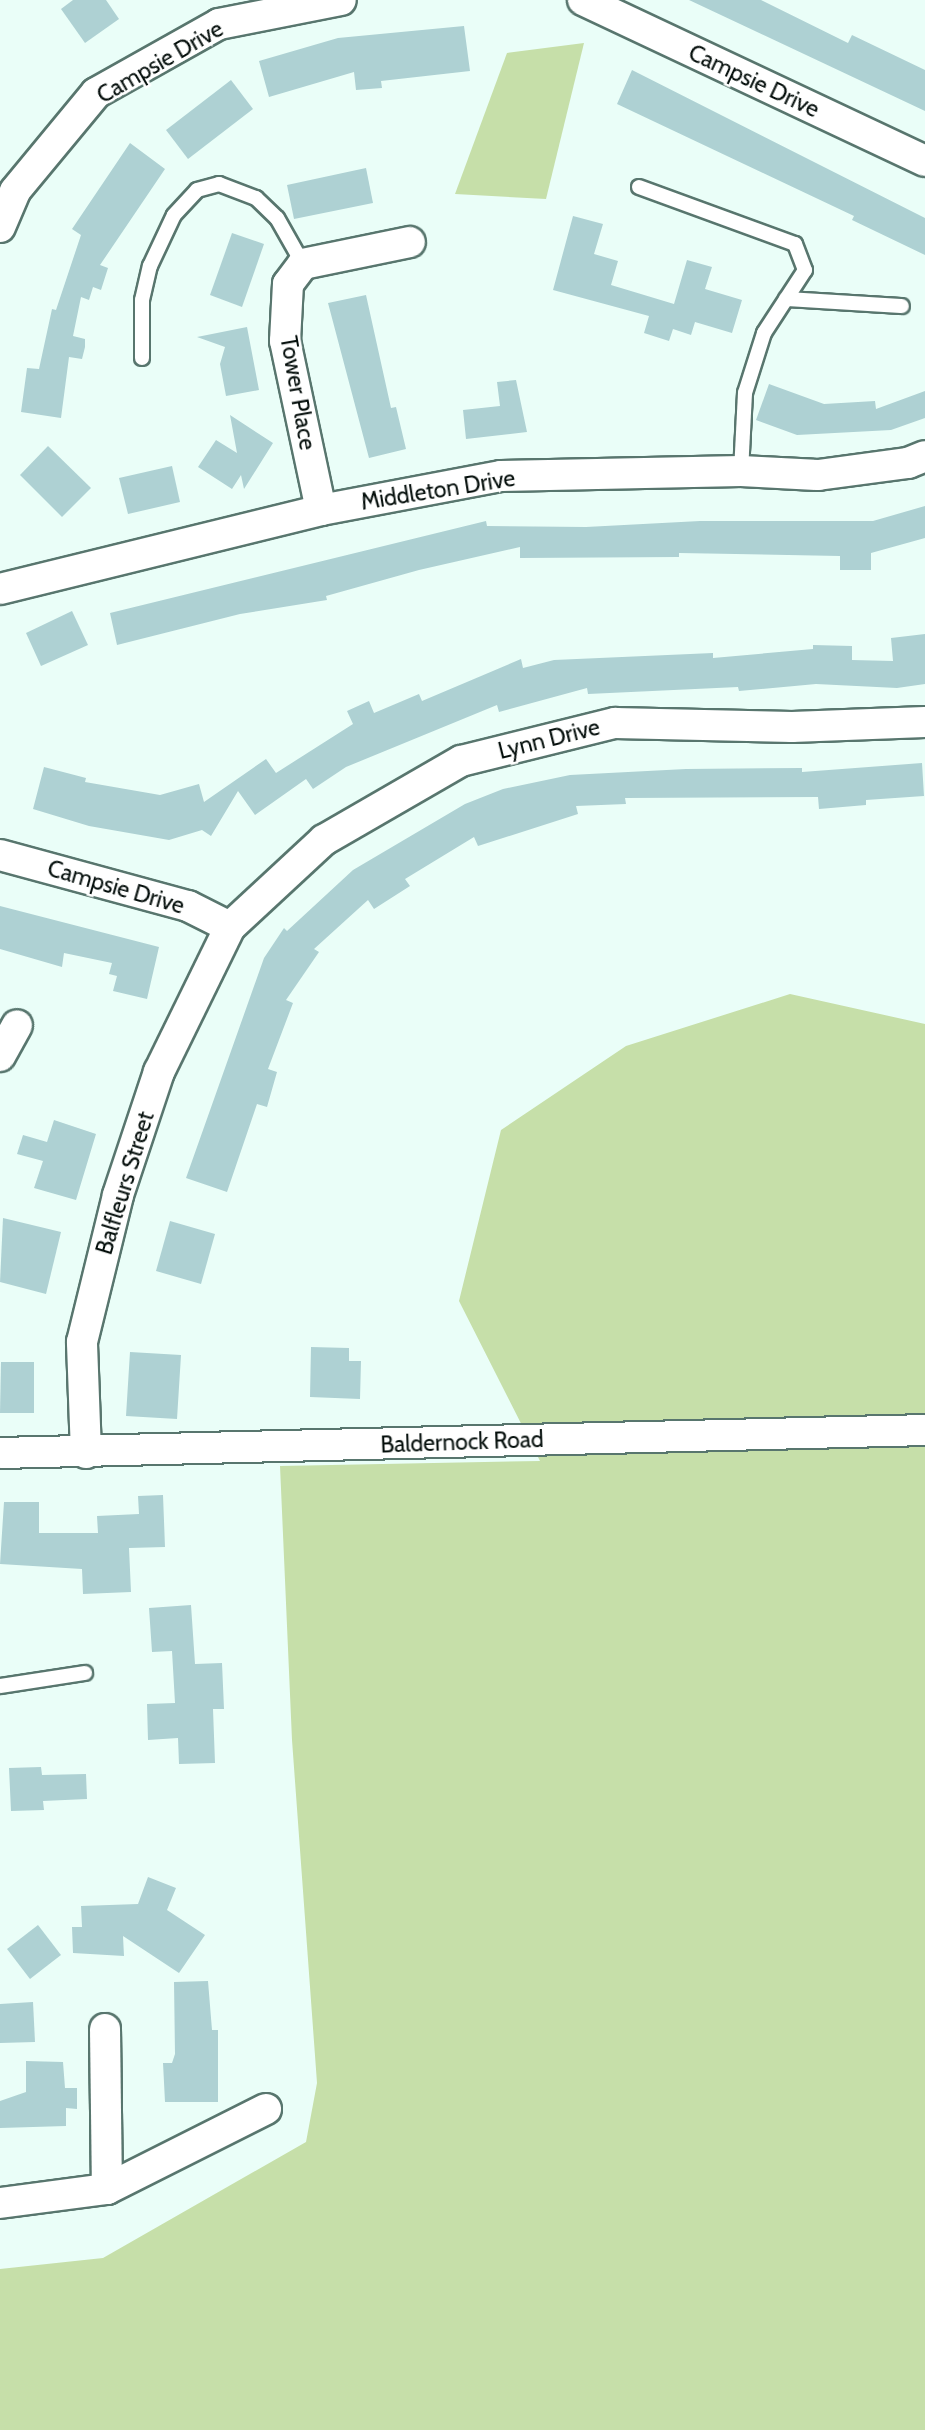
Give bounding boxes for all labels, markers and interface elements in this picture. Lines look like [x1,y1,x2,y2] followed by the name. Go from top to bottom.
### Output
[92,15,228,109] street label: Campsie Drive
[684,39,824,123] street label: Campsie Drive
[274,334,322,452] street label: Tower Place
[359,464,517,516] street label: Middleton Drive
[495,713,603,765] street label: Lynn Drive
[44,854,188,920] street label: Campsie Drive
[90,1108,160,1258] street label: Balfleurs Street
[380,1425,544,1459] street label: Baldernock Road

